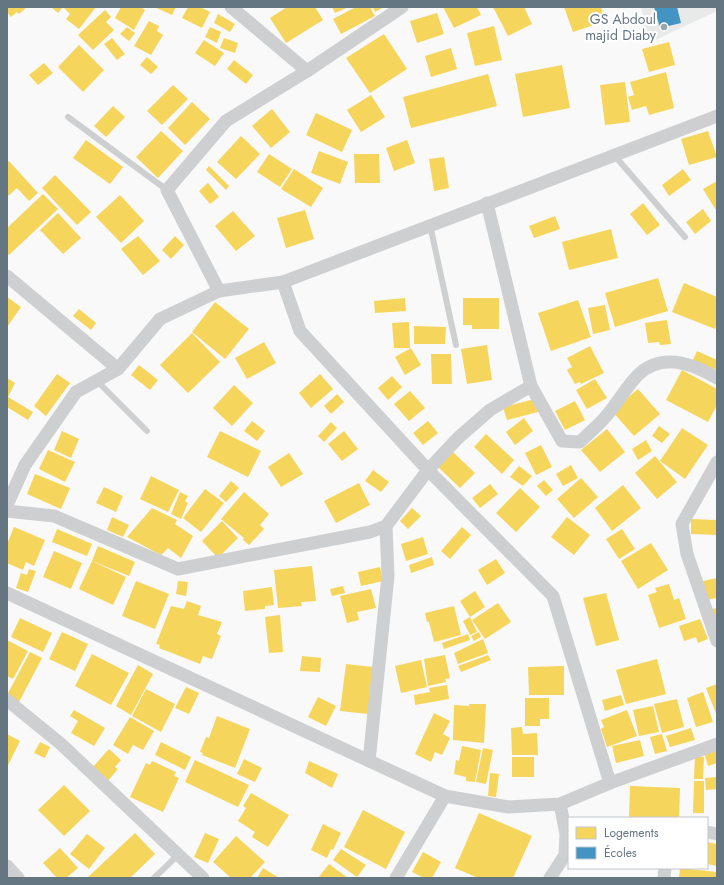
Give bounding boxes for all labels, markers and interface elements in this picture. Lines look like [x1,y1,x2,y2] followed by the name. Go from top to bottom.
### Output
[585,9,657,45] place label: GS Abdoul majid Diaby
[659,22,669,32] marker: GS Abdoul majid Diaby
[568,817,708,869] legend
[604,824,659,842] text: Logements
[604,844,637,862] text: Écoles

